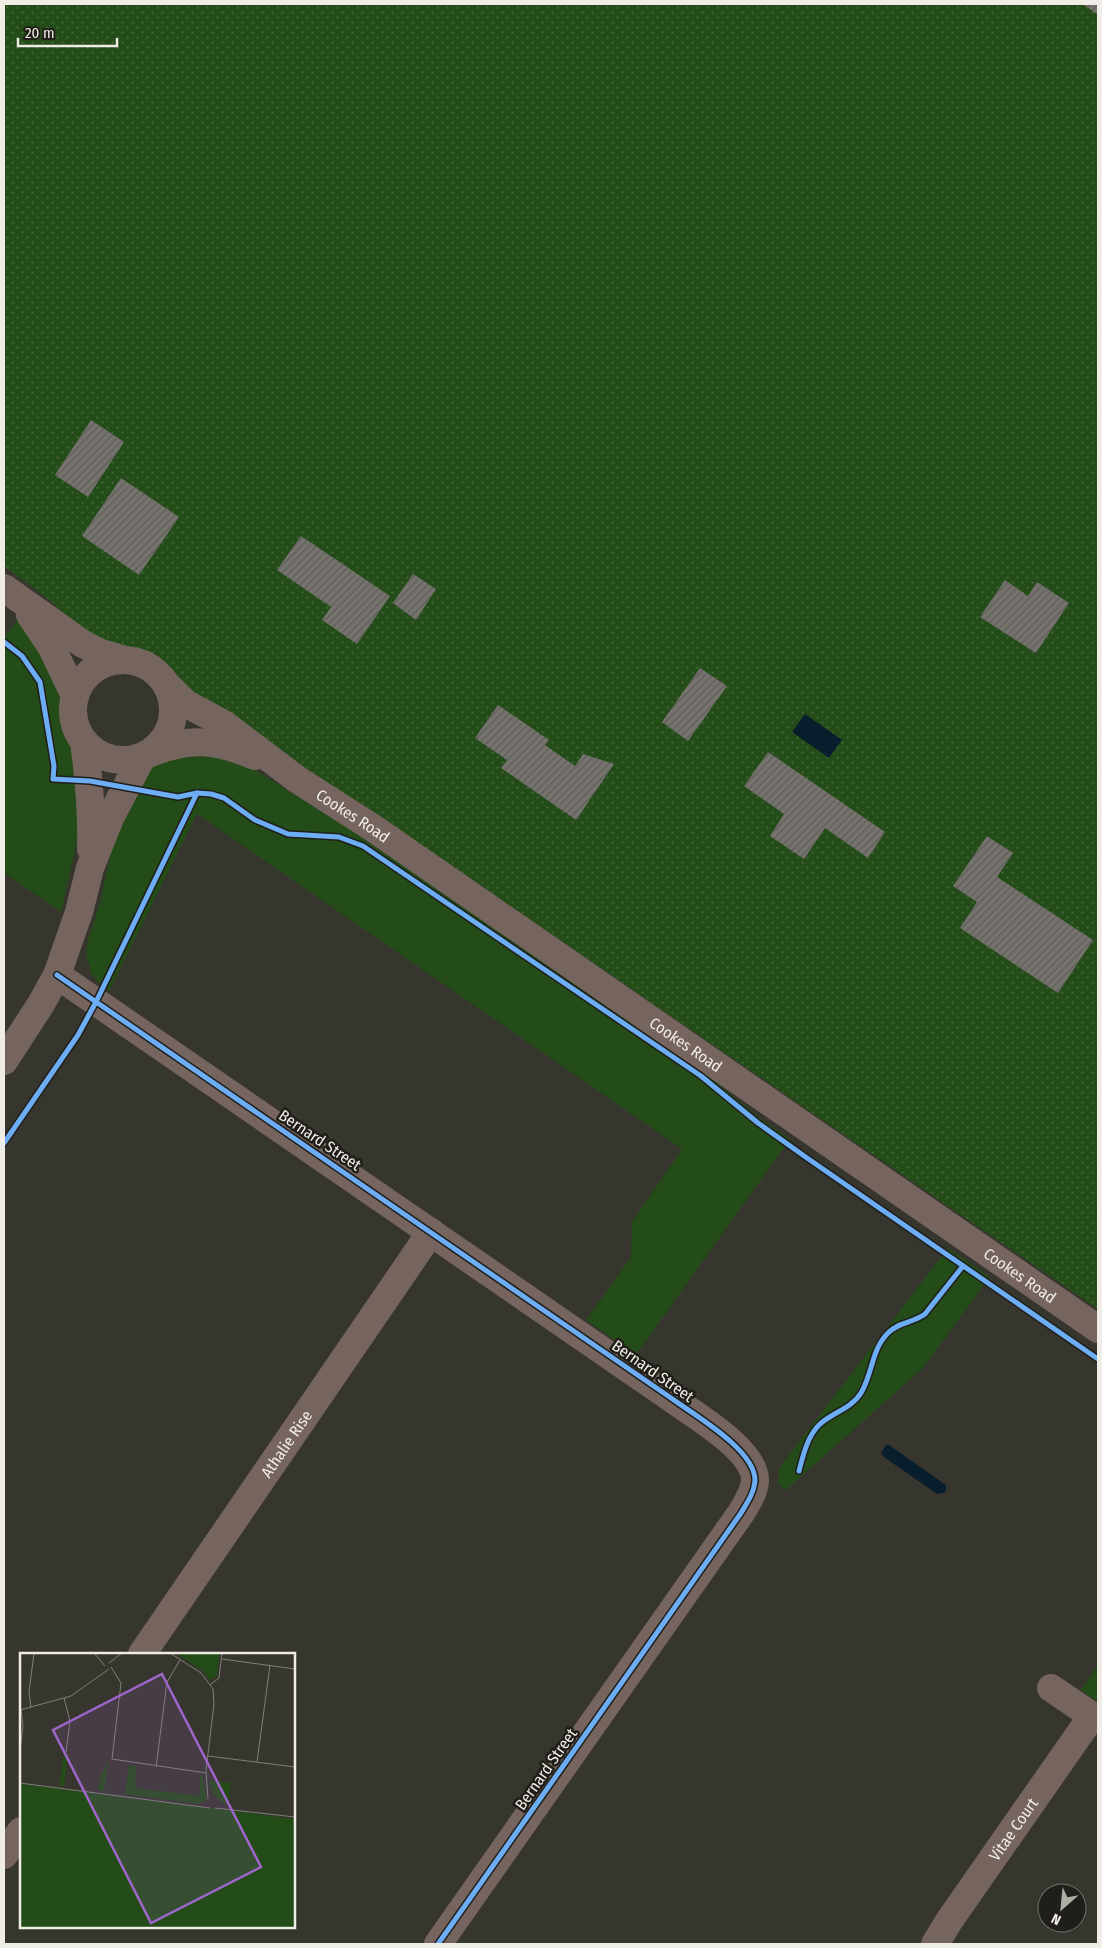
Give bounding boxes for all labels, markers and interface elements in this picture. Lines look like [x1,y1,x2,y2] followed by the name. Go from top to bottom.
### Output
[18,15,116,47] scale bar
[25,24,55,42] text: 20 m
[313,785,393,846] street label: Cookes Road
[646,1013,726,1076] street label: Cookes Road
[275,1105,365,1175] street label: Bernard Street
[980,1243,1060,1307] street label: Cookes Road
[609,1336,698,1407] street label: Bernard Street
[256,1406,316,1481] street label: Athalie Rise
[20,1653,295,1928] inset map
[511,1724,582,1813] street label: Bernard Street
[985,1793,1042,1864] street label: Vitae Court
[1037,1883,1087,1933] north arrow
[1049,1910,1064,1929] text: N

